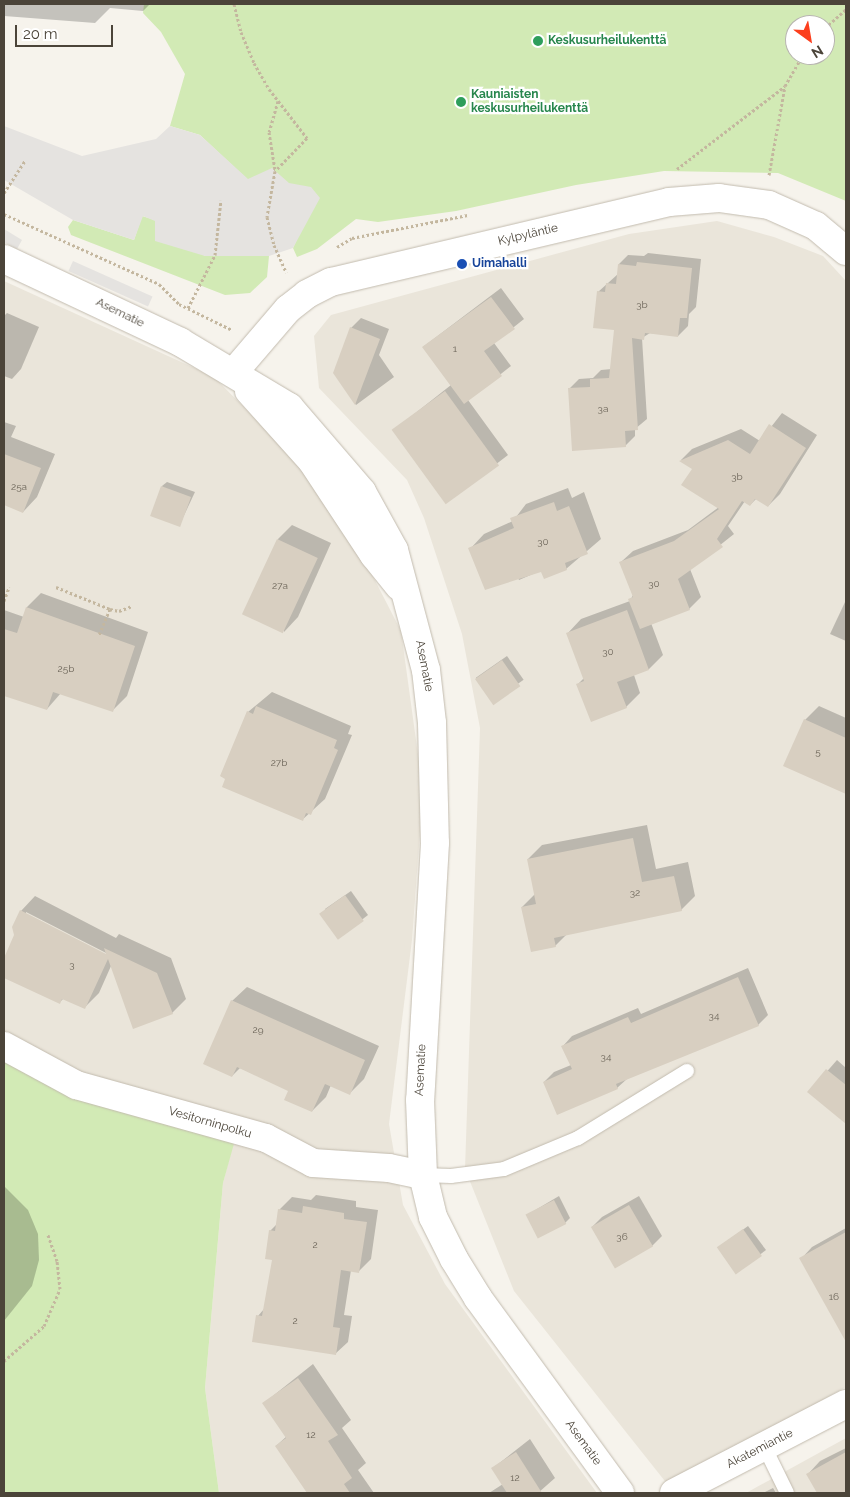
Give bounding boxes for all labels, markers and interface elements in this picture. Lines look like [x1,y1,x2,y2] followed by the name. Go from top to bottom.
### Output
[18,15,115,47] scale bar
[785,15,835,65] north arrow
[23,25,58,43] text: 20 m
[548,34,666,48] place label: Keskusurheilukenttä
[532,35,544,47] marker: Keskusurheilukenttä
[809,42,826,61] text: N
[471,88,588,116] place label: Kauniaisten keskusurheilukenttä
[455,96,467,108] marker: Kauniaisten keskusurheilukenttä
[497,221,559,249] street label: Kylpyläntie
[472,257,527,271] place label: Uimahalli
[456,258,468,270] marker: Uimahalli
[93,295,147,331] street label: Asematie
[636,299,648,311] house number: 3b
[453,343,457,355] house number: 1
[598,403,608,415] house number: 3a
[731,471,743,483] house number: 3b
[11,481,27,493] house number: 25a
[537,536,549,548] house number: 30
[648,578,660,590] house number: 30
[272,580,288,592] house number: 27a
[412,639,436,693] street label: Asematie
[602,646,614,658] house number: 30
[58,663,74,675] house number: 25b
[815,746,821,758] house number: 5
[271,757,287,769] house number: 27b
[630,887,640,899] house number: 32
[69,959,75,971] house number: 3
[709,1010,719,1022] house number: 34
[252,1024,264,1036] house number: 29
[412,1044,430,1096] street label: Asematie
[601,1051,611,1063] house number: 34
[167,1104,253,1142] street label: Vesitorninpolku
[616,1231,628,1243] house number: 36
[312,1239,318,1251] house number: 2
[829,1291,839,1303] house number: 16
[292,1315,298,1327] house number: 2
[562,1418,604,1468] street label: Asematie
[724,1426,796,1472] street label: Akatemiantie
[306,1429,316,1441] house number: 12
[510,1472,520,1484] house number: 12

